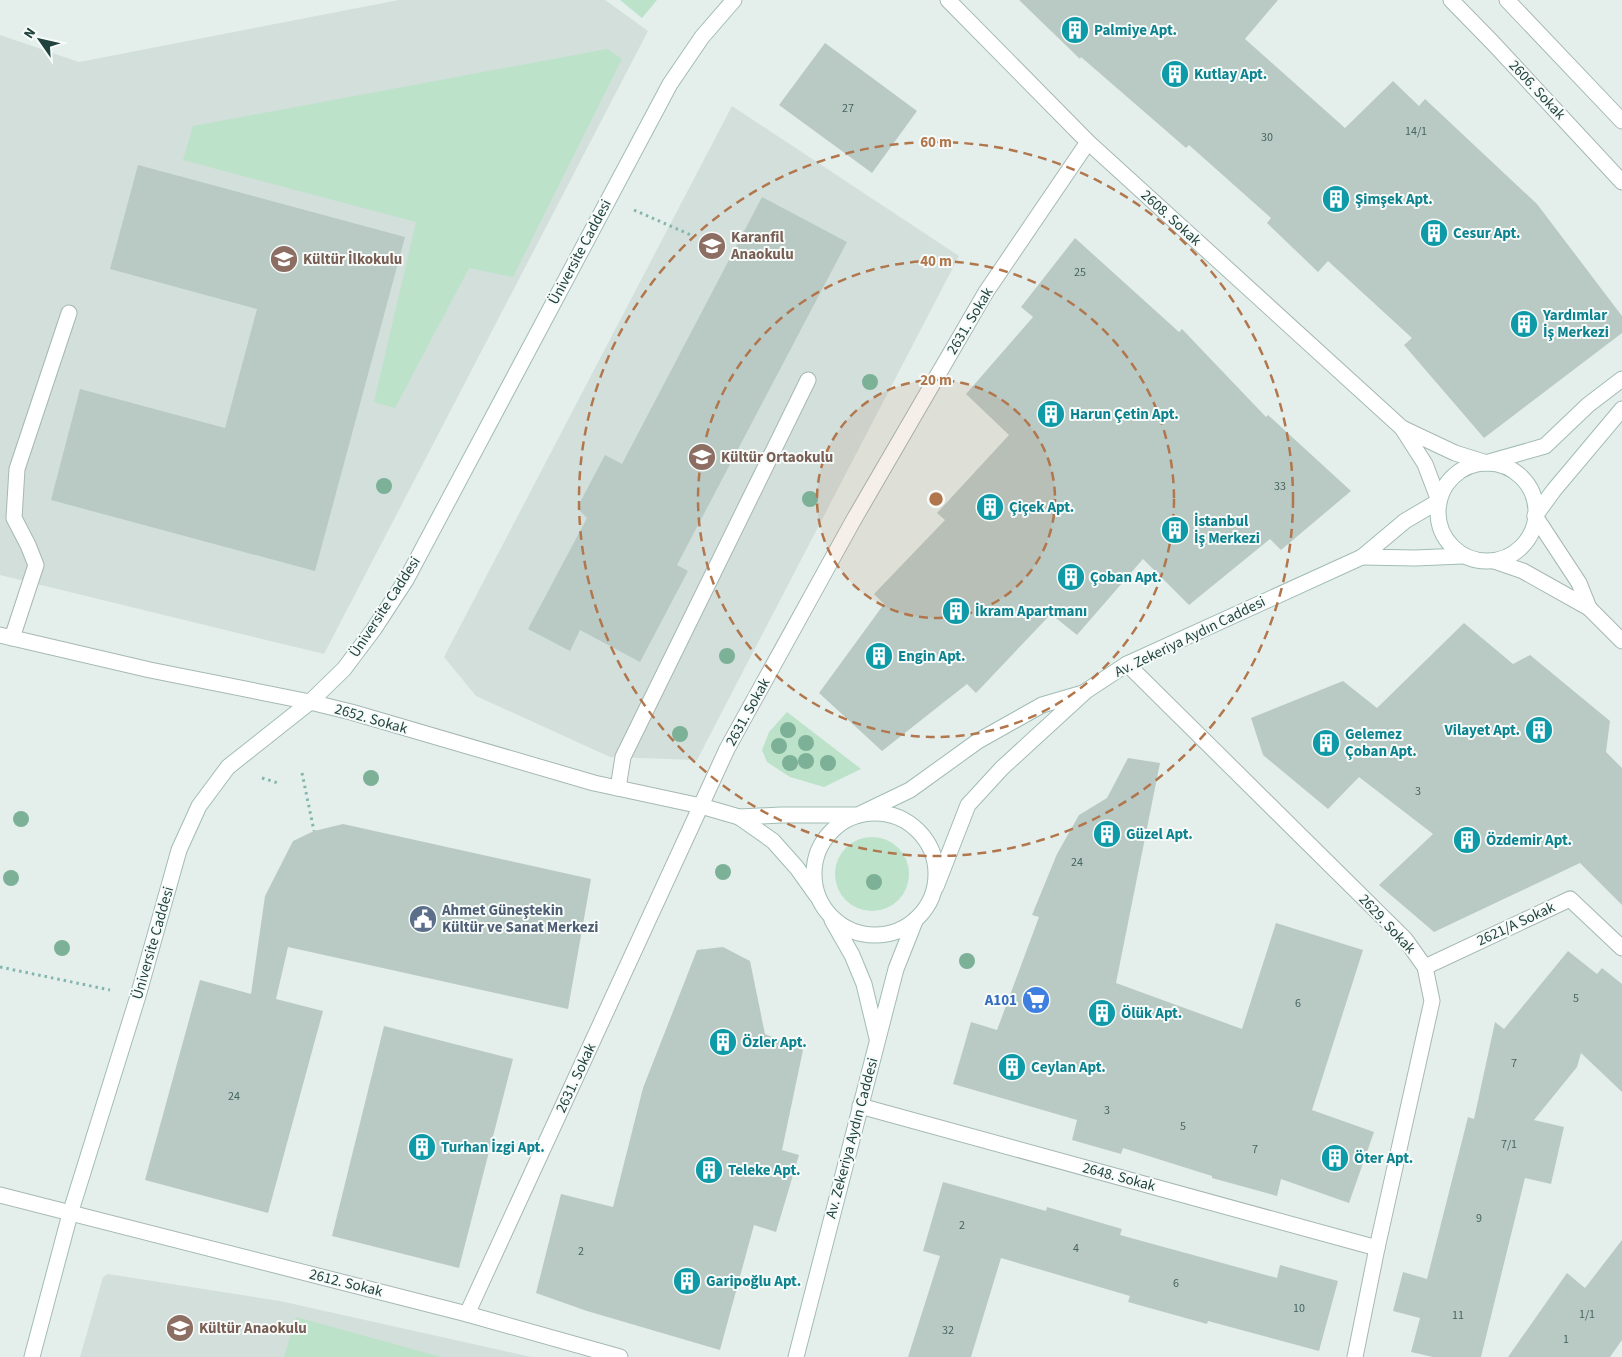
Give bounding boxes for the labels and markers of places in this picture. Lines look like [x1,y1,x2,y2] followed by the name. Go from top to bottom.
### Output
[1060,15,1090,45] building icon: Palmiye Apt.
[1094,20,1177,41] place label: Palmiye Apt.
[1160,59,1190,89] building icon: Kutlay Apt.
[1194,64,1267,85] place label: Kutlay Apt.
[1321,184,1351,214] building icon: Şimşek Apt.
[1355,189,1433,210] place label: Şimşek Apt.
[1419,218,1449,248] building icon: Cesur Apt.
[1453,223,1520,244] place label: Cesur Apt.
[730,227,794,265] place label: Karanfil Anaokulu
[697,231,727,261] school or university icon: Karanfil Anaokulu
[269,244,299,274] school or university icon: Kültür İlkokulu
[303,249,402,270] place label: Kültür İlkokulu
[1542,305,1609,343] place label: Yardımlar İş Merkezi
[1509,309,1539,339] building icon: Yardımlar İş Merkezi
[1036,399,1066,429] building icon: Harun Çetin Apt.
[1070,404,1179,425] place label: Harun Çetin Apt.
[687,442,717,472] school or university icon: Kültür Ortaokulu
[721,447,833,468] place label: Kültür Ortaokulu
[927,490,945,508] centre of rings
[975,492,1005,522] building icon: Çiçek Apt.
[1009,497,1074,518] place label: Çiçek Apt.
[1194,511,1260,549] place label: İstanbul İş Merkezi
[1160,515,1190,545] building icon: İstanbul İş Merkezi
[1056,562,1086,592] building icon: Çoban Apt.
[1090,567,1162,588] place label: Çoban Apt.
[941,596,971,626] building icon: İkram Apartmanı
[975,601,1087,622] place label: İkram Apartmanı
[864,641,894,671] building icon: Engin Apt.
[898,646,965,667] place label: Engin Apt.
[1524,715,1554,745] building icon: Vilayet Apt.
[1443,720,1520,741] place label: Vilayet Apt.
[1345,724,1417,762] place label: Gelemez Çoban Apt.
[1311,728,1341,758] building icon: Gelemez Çoban Apt.
[1092,819,1122,849] building icon: Güzel Apt.
[1126,824,1193,845] place label: Güzel Apt.
[1452,825,1482,855] building icon: Özdemir Apt.
[1486,830,1572,851] place label: Özdemir Apt.
[441,900,598,938] place label: Ahmet Güneştekin Kültür ve Sanat Merkezi
[408,904,438,934] public building icon: Ahmet Güneştekin Kültür ve Sanat Merkezi
[1021,985,1051,1015] supermarket icon: A101
[984,990,1017,1011] place label: A101
[1087,998,1117,1028] building icon: Ölük Apt.
[1121,1003,1182,1024] place label: Ölük Apt.
[708,1027,738,1057] building icon: Özler Apt.
[742,1032,807,1053] place label: Özler Apt.
[997,1052,1027,1082] building icon: Ceylan Apt.
[1031,1057,1106,1078] place label: Ceylan Apt.
[407,1132,437,1162] building icon: Turhan İzgi Apt.
[441,1137,545,1158] place label: Turhan İzgi Apt.
[1320,1143,1350,1173] building icon: Öter Apt.
[1354,1148,1413,1169] place label: Öter Apt.
[694,1155,724,1185] building icon: Teleke Apt.
[728,1160,800,1181] place label: Teleke Apt.
[672,1266,702,1296] building icon: Garipoğlu Apt.
[706,1271,801,1292] place label: Garipoğlu Apt.
[165,1313,195,1343] school or university icon: Kültür Anaokulu
[199,1318,307,1339] place label: Kültür Anaokulu

